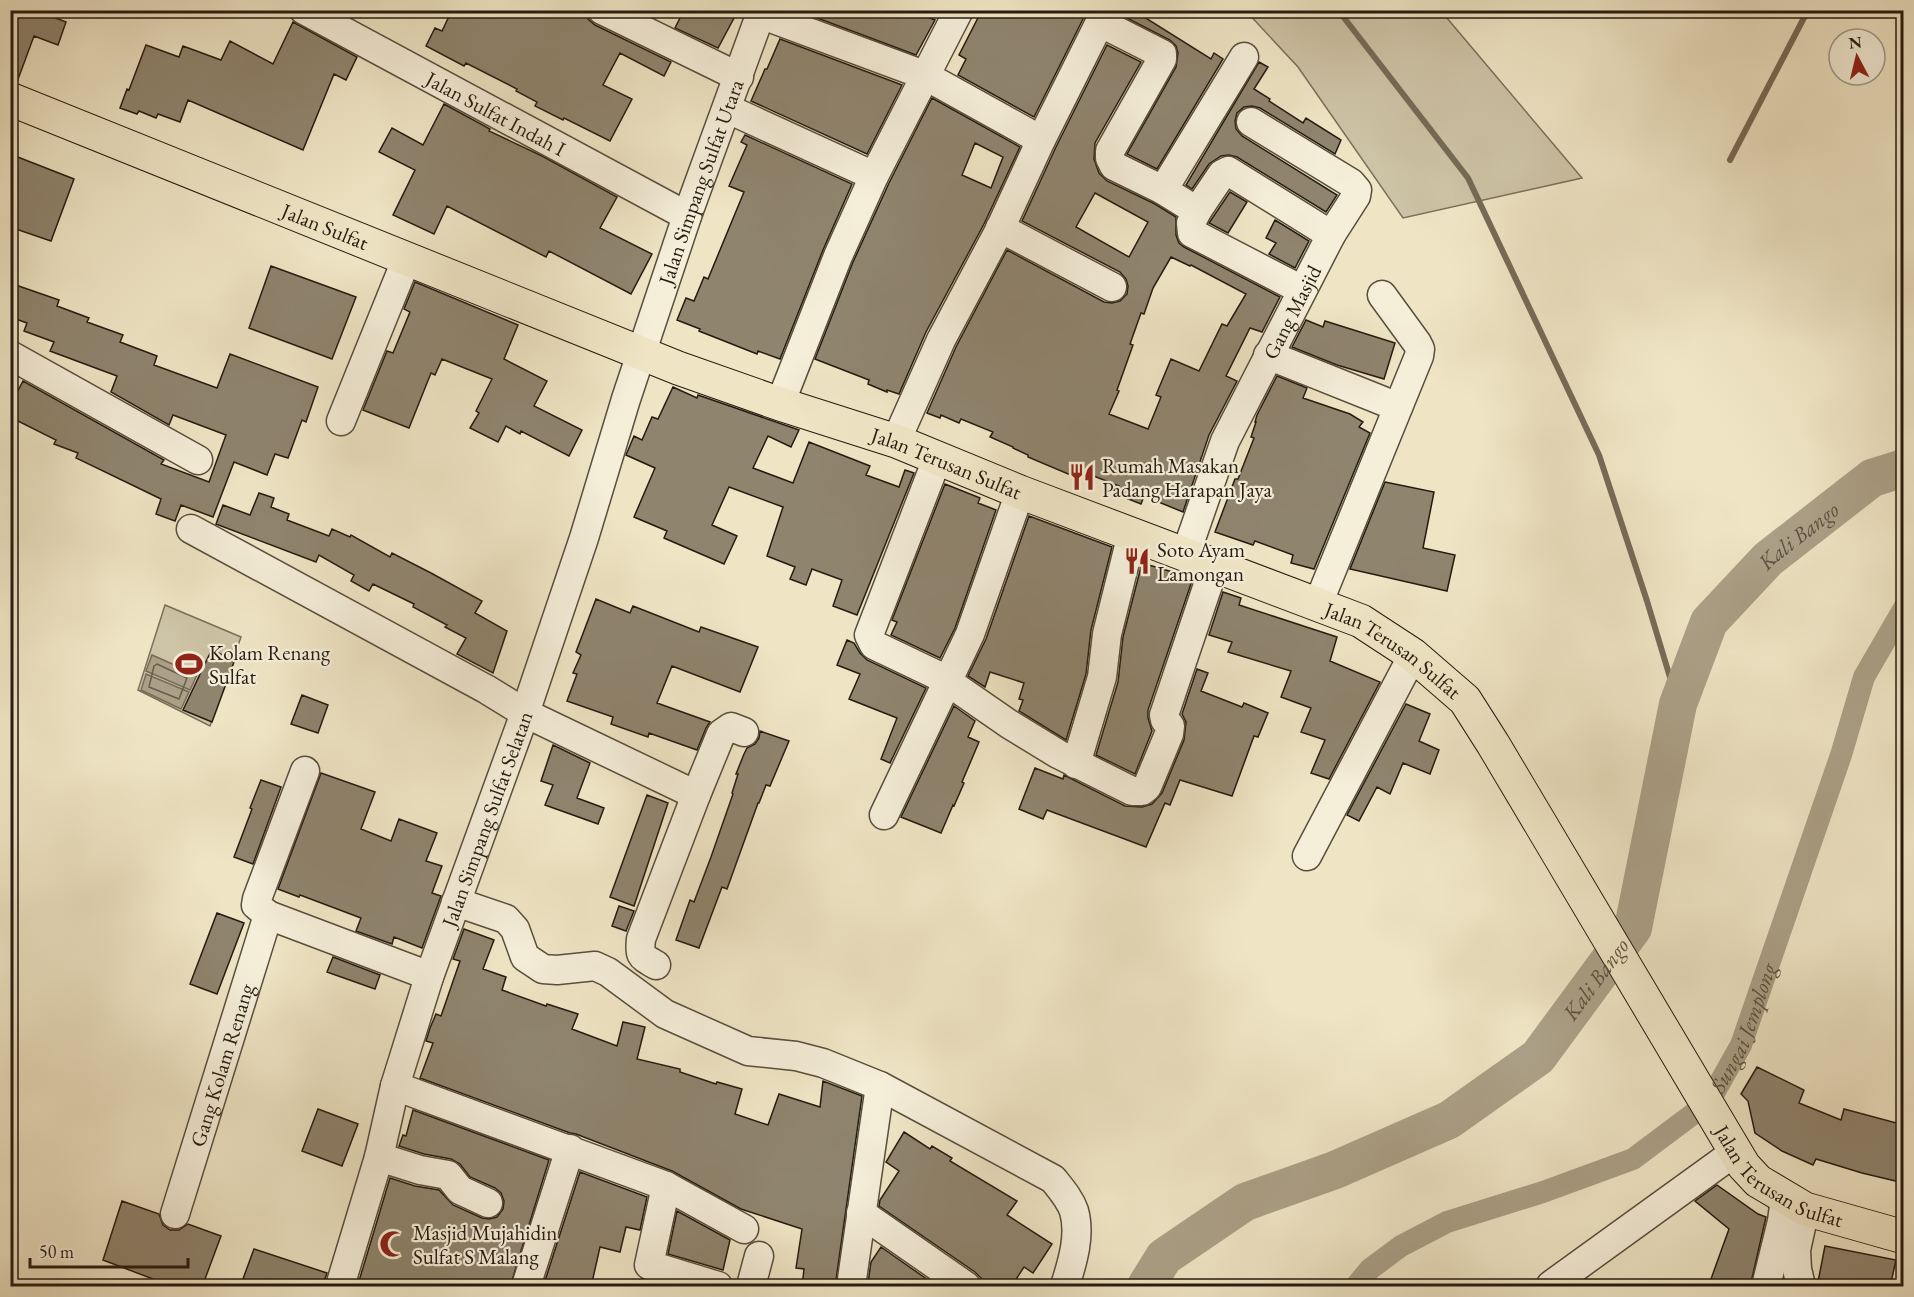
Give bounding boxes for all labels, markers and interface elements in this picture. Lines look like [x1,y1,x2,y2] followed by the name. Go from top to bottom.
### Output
[1827,27,1887,87] north arrow
[1848,31,1863,54] text: N
[420,64,571,162] street label: Jalan Sulfat Indah I
[651,75,749,290] street label: Jalan Simpang Sulfat Utara
[276,196,373,256] street label: Jalan Sulfat
[1256,260,1327,364] street label: Gang Masjid
[866,420,1026,505] street label: Jalan Terusan Sulfat
[1102,452,1272,503] place label: Rumah Masakan Padang Harapan Jaya
[1067,462,1097,492] restaurant icon: Rumah Masakan Padang Harapan Jaya
[1750,495,1845,576] water label: Kali Bango
[1157,536,1245,587] place label: Soto Ayam Lamongan
[1122,546,1152,576] restaurant icon: Soto Ayam Lamongan
[1319,594,1468,705] street label: Jalan Terusan Sulfat
[209,639,331,690] place label: Kolam Renang Sulfat
[174,649,204,679] sports icon: Kolam Renang Sulfat
[434,707,538,932] street label: Jalan Simpang Sulfat Selatan
[1555,932,1635,1027] water label: Kali Bango
[1702,958,1783,1099] water label: Sungai Jemplong
[183,979,260,1150] street label: Gang Kolam Renang
[1708,1118,1847,1233] street label: Jalan Terusan Sulfat
[413,1219,557,1270] place label: Masjid Mujahidin Sulfat S Malang
[378,1229,408,1259] mosque icon: Masjid Mujahidin Sulfat S Malang
[30,1231,188,1269] scale bar
[39,1240,74,1263] text: 50 m

